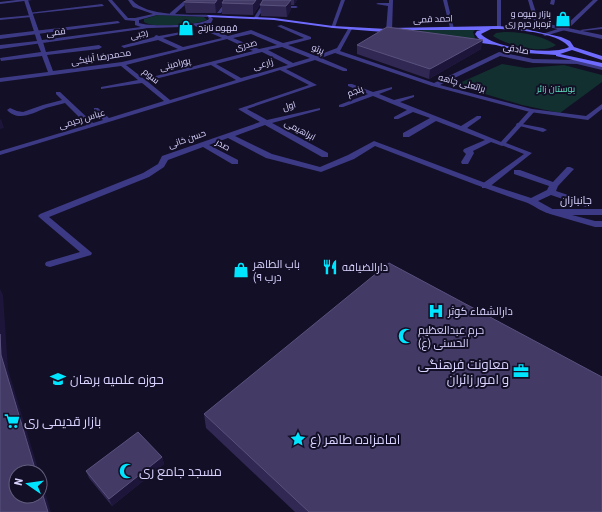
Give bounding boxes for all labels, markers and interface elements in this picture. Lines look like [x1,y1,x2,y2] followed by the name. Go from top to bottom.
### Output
[505,9,552,30] place label: بازار میوه و تره‌بار حرم ری
[554,10,572,28] shop icon: بازار میوه و تره‌بار حرم ری
[413,13,453,25] street label: احمد قمی
[177,19,195,37] shop icon: قهوه نارنج
[198,23,237,34] place label: قهوه نارنج
[46,26,66,38] street label: قمی
[129,27,149,41] street label: رجبی
[234,37,258,53] street label: صدری
[310,42,326,57] street label: پرتو
[502,42,530,56] street label: صادقی
[70,47,132,67] street label: محمدرضا آبنیکی
[159,55,192,74] street label: پورامینی
[252,56,274,72] street label: زارعی
[140,66,161,86] street label: سوم
[437,72,487,95] street label: براتعلی چاهه
[346,83,365,100] street label: پنجم
[536,84,575,94] park label: بوستان زائر
[281,99,297,114] street label: اول
[58,107,106,131] street label: عباس رحیمی
[283,118,317,142] street label: ابراهیمی
[167,128,207,150] street label: حسن خانی
[213,137,232,153] street label: صدر
[560,194,592,207] street label: جانبازان
[252,258,300,284] place label: باب الطاهر (درب ۹
[321,258,339,276] restaurant icon: دارالضیافه
[232,261,250,279] shop icon: باب الطاهر (درب ۹
[342,261,388,274] place label: دارالضیافه
[427,302,445,320] hospital icon: دارالشفاء کوثر
[447,305,513,318] place label: دارالشفاء کوثر
[418,324,484,351] place label: حرم عبدالعظیم الحسنی (ع)
[397,327,415,345] mosque icon: حرم عبدالعظیم الحسنی (ع)
[418,357,509,387] place label: معاونت فرهنگی و امور زائران
[512,362,530,380] office icon: معاونت فرهنگی و امور زائران
[49,370,67,388] school or university icon: حوزه علمیه برهان
[70,372,164,387] place label: حوزه علمیه برهان
[3,412,21,430] supermarket icon: بازار قدیمی ری
[24,414,101,429] place label: بازار قدیمی ری
[289,430,307,448] place icon: امامزاده طاهر (ع
[310,432,400,448] place label: امامزاده طاهر (ع
[118,462,136,480] mosque icon: مسجد جامع ری
[8,464,48,504] north arrow
[139,464,222,480] place label: مسجد جامع ری
[12,477,26,487] text: N

